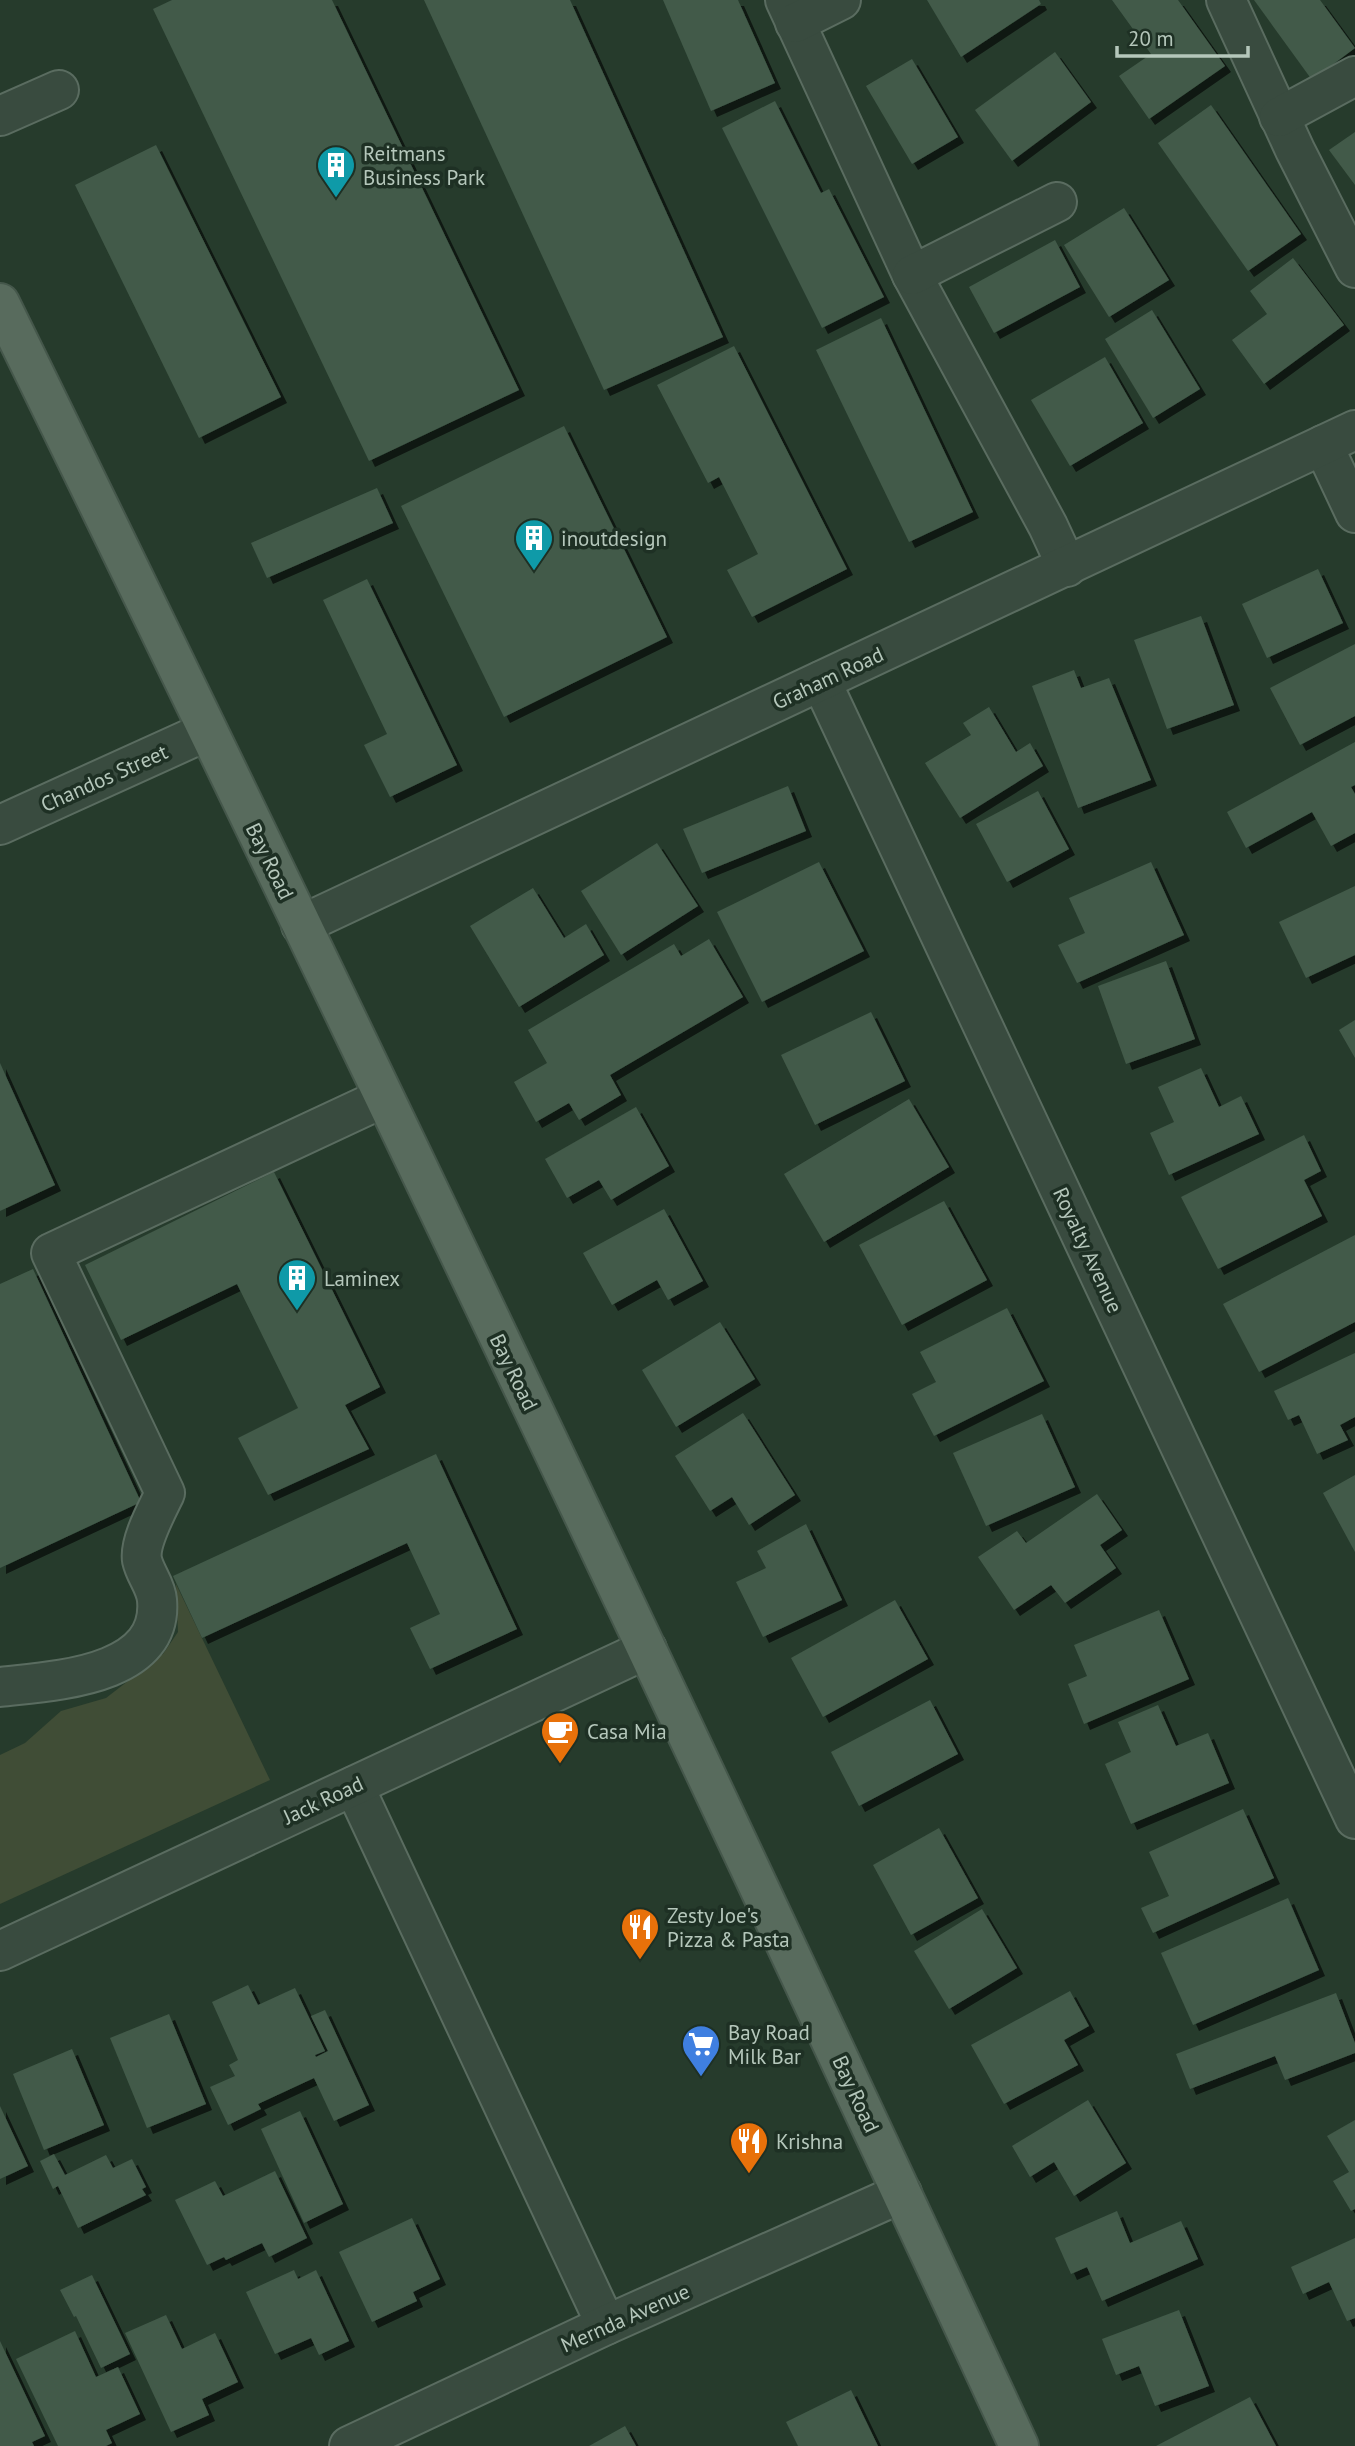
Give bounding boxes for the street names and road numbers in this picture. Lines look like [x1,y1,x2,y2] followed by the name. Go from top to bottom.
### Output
[768,641,888,715] street label: Graham Road
[36,738,172,818] street label: Chandos Street
[240,818,300,904] street label: Bay Road
[1047,1183,1129,1317] street label: Royalty Avenue
[484,1329,544,1415] street label: Bay Road
[278,1770,367,1831] street label: Jack Road
[826,2051,886,2137] street label: Bay Road
[556,2278,694,2358] street label: Mernda Avenue

